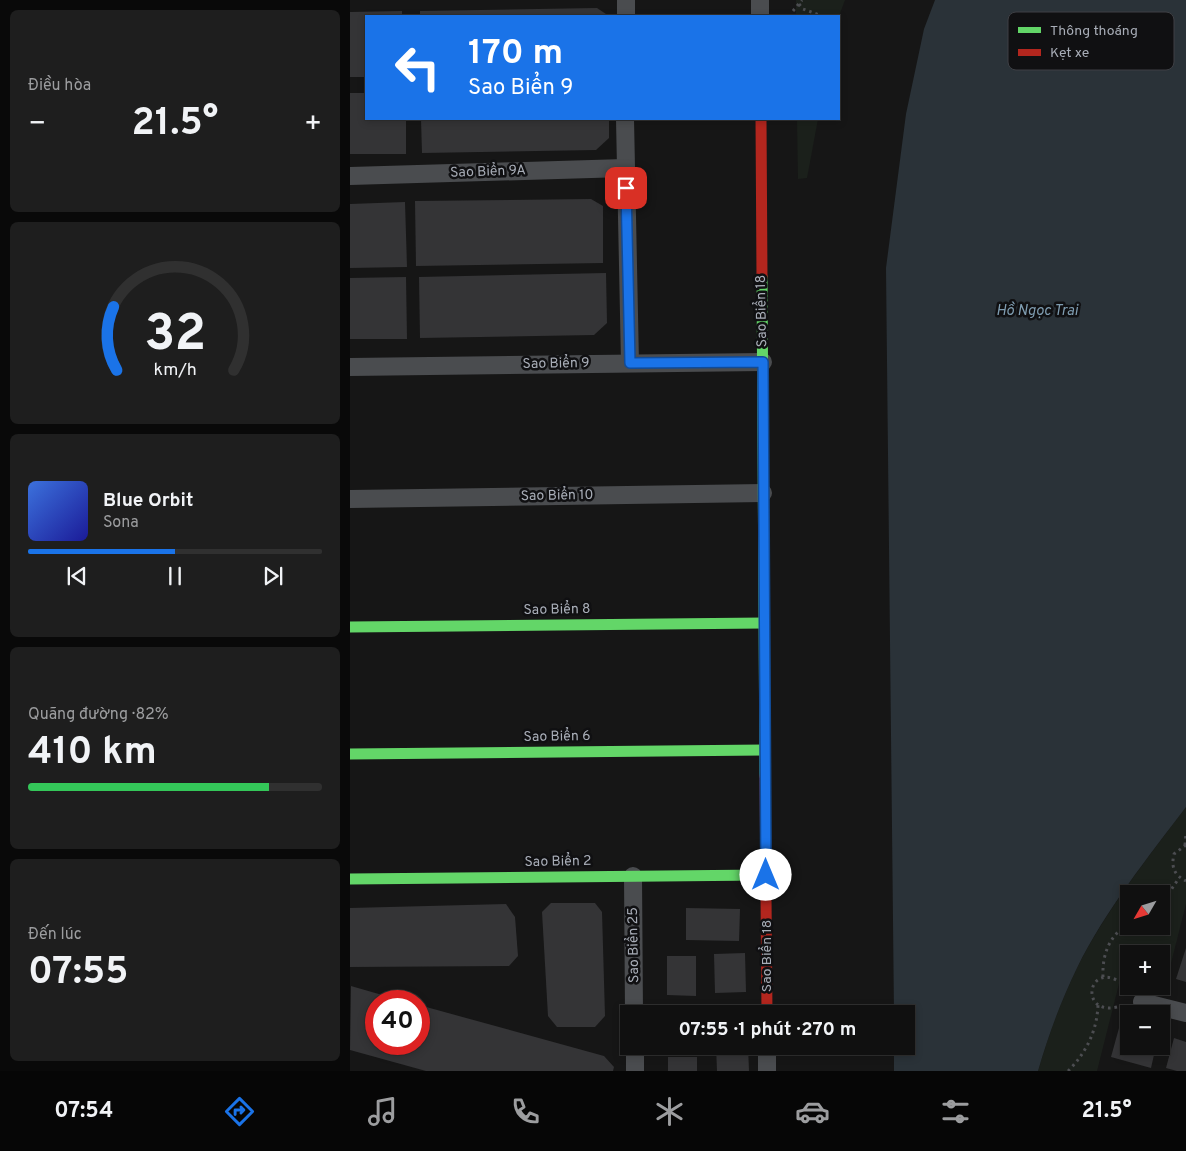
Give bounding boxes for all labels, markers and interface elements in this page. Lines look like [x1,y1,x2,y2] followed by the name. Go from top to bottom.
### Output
[1008,12,1174,70] legend
[1050,23,1138,40] text: Thông thoáng
[468,32,563,76] text: 170 m
[385,35,450,100] icon: left
[1050,45,1089,62] text: Kẹt xe
[468,75,573,102] text: Sao Biển 9
[28,76,91,96] text: Điều hòa
[132,100,218,149] text: 21.5°
[28,107,46,143] text: −
[304,107,322,143] text: +
[450,161,526,182] street label: Sao Biển 9A
[605,167,647,209] pin
[612,174,640,202] icon: arrive
[752,275,771,347] street label: Sao Biển 18
[996,301,1079,321] water label: Hồ Ngọc Trai
[144,303,206,369] text: 32
[522,354,590,373] street label: Sao Biển 9
[153,359,197,382] text: km/h
[520,486,594,505] street label: Sao Biển 10
[103,489,193,513] text: Blue Orbit
[103,513,139,533] text: Sona
[63,562,91,590] icon: previous
[161,562,189,590] icon: pause
[259,562,287,590] icon: next
[523,600,591,619] street label: Sao Biển 8
[28,705,169,725] text: Quãng đường · 82%
[523,727,591,746] street label: Sao Biển 6
[28,729,157,778] text: 410 km
[739,848,791,900] position arrow
[524,852,592,871] street label: Sao Biển 2
[1120,885,1170,935] north arrow
[1120,885,1170,1055] map controls
[624,907,643,983] street label: Sao Biển 25
[758,920,776,992] street label: Sao Biển 18
[28,925,82,945] text: Đến lúc
[1120,945,1170,995] button: +
[28,949,128,998] text: 07:55
[365,990,430,1055] speed limit sign: 40
[1120,1005,1170,1055] button: −
[678,1018,857,1042] text: 07:55 · 1 phút · 270 m
[222,1094,257,1129] icon: directions
[365,1094,400,1129] icon: music
[508,1094,543,1129] icon: phone
[652,1094,687,1129] icon: climate
[795,1094,830,1129] icon: car
[938,1094,973,1129] icon: filters
[54,1098,113,1125] text: 07:54
[1081,1098,1132,1125] text: 21.5°

